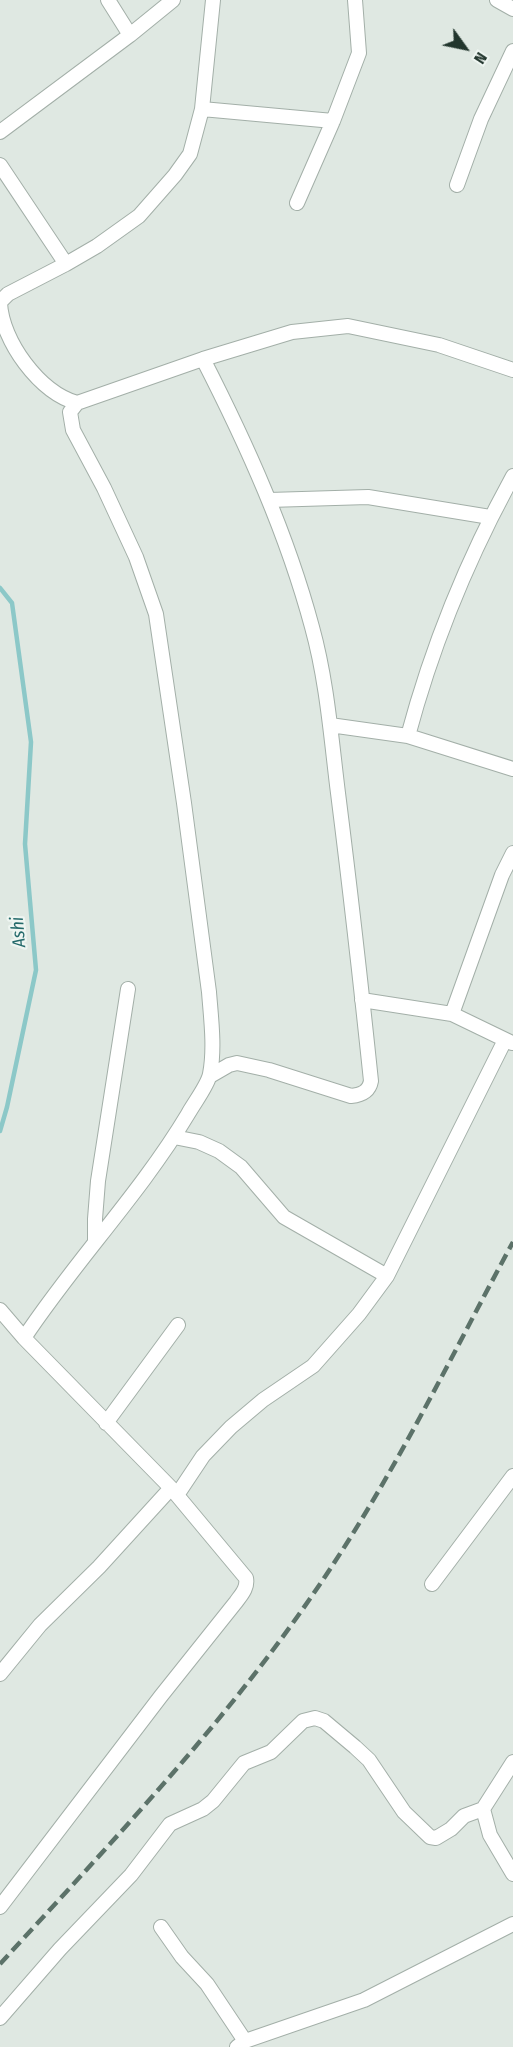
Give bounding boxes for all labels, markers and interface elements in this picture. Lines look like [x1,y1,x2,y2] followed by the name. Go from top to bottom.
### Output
[435,18,495,78] north arrow
[470,49,491,67] text: N
[7,916,31,948] water label: Ashi

